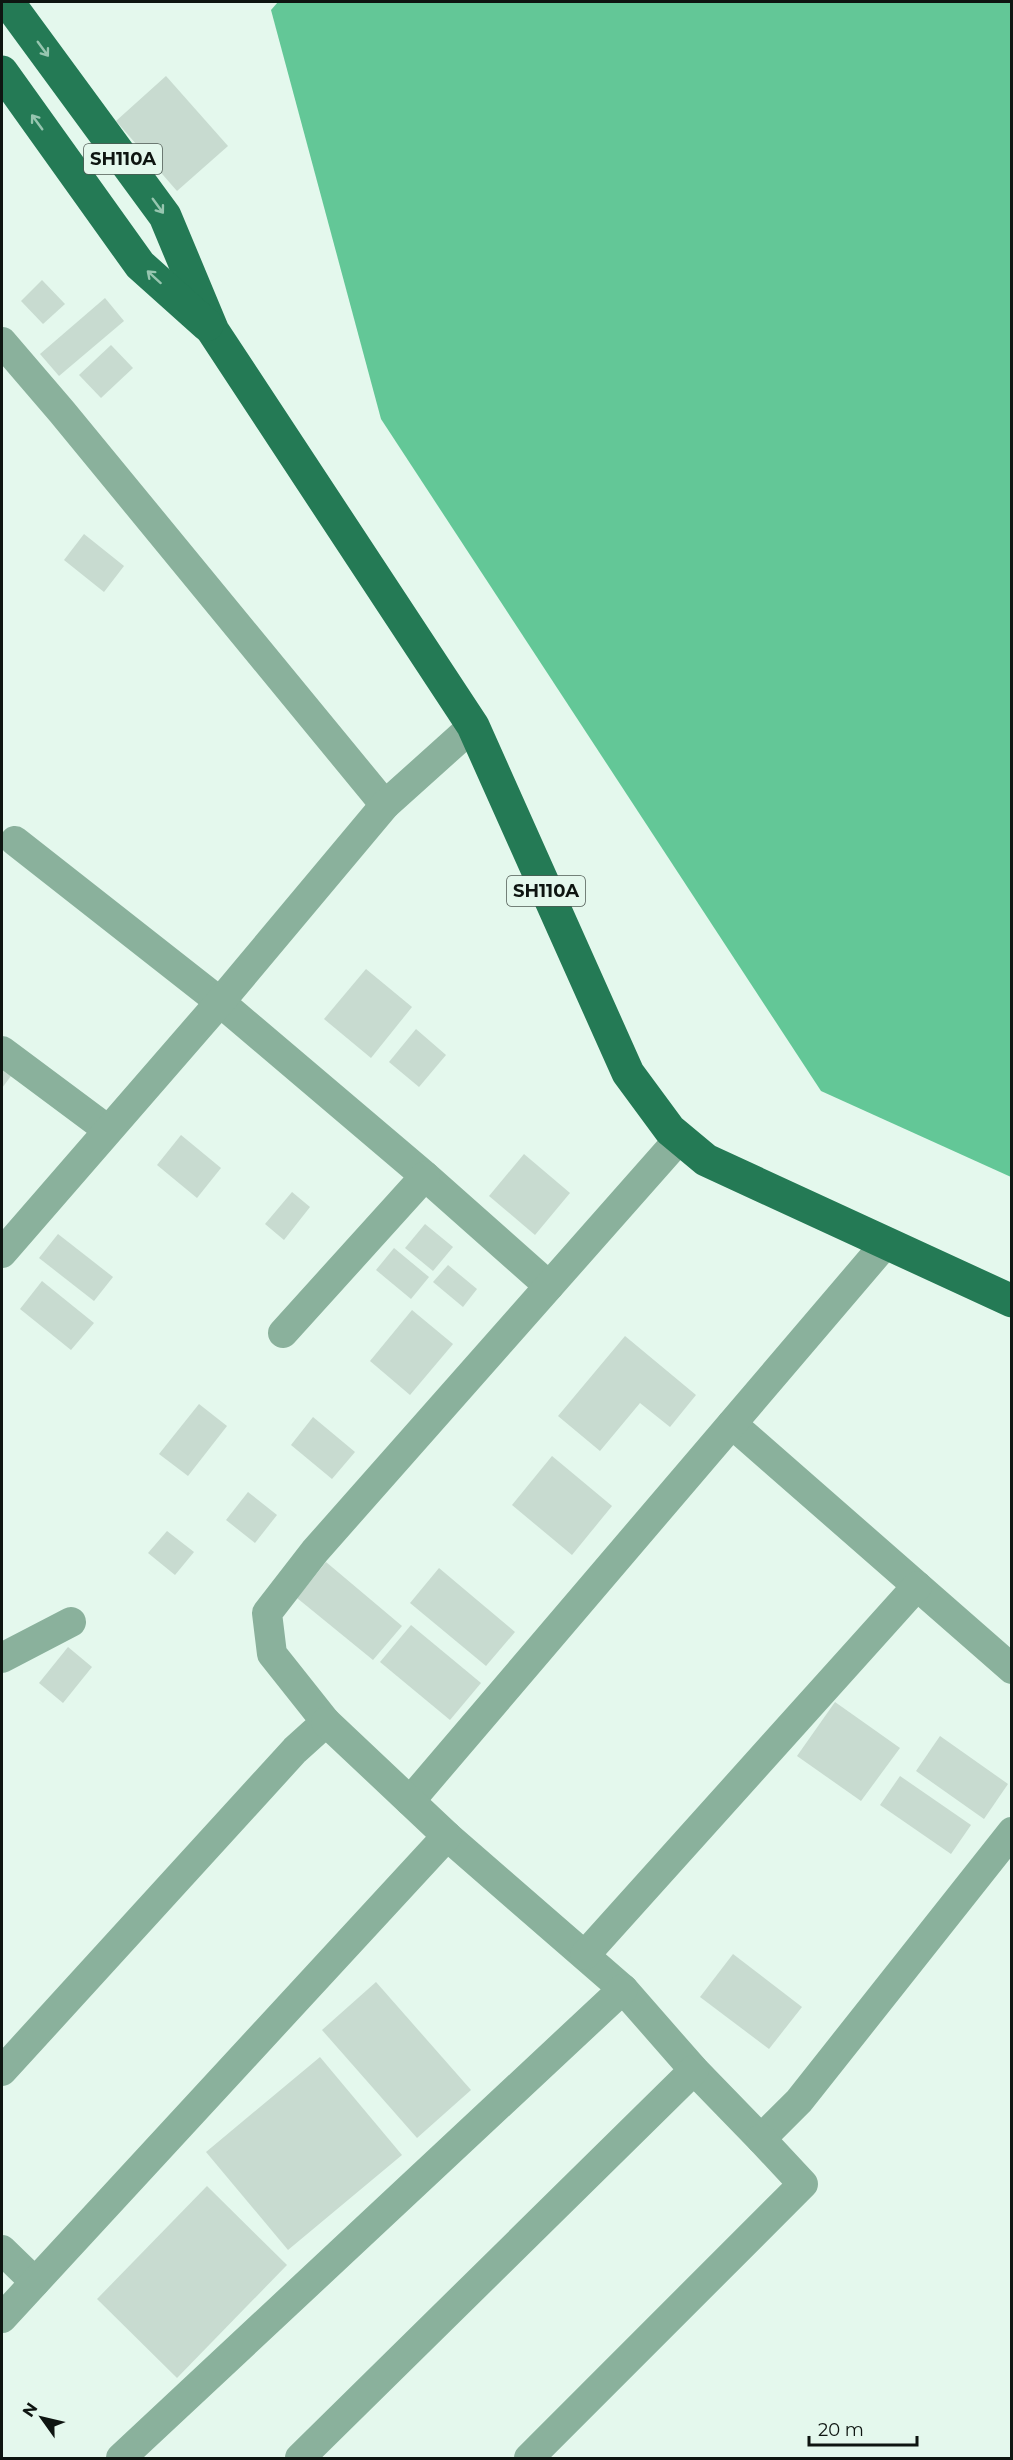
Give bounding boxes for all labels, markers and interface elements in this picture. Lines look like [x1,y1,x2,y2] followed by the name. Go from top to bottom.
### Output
[37,40,49,56] one-way arrow
[31,114,43,130] one-way arrow
[84,144,162,174] road number: SH110A
[152,198,164,214] one-way arrow
[147,270,162,284] one-way arrow
[507,876,585,906] road number: SH110A
[12,2388,72,2448] north arrow
[18,2399,41,2421] text: N
[809,2409,917,2447] scale bar
[818,2419,864,2441] text: 20 m

